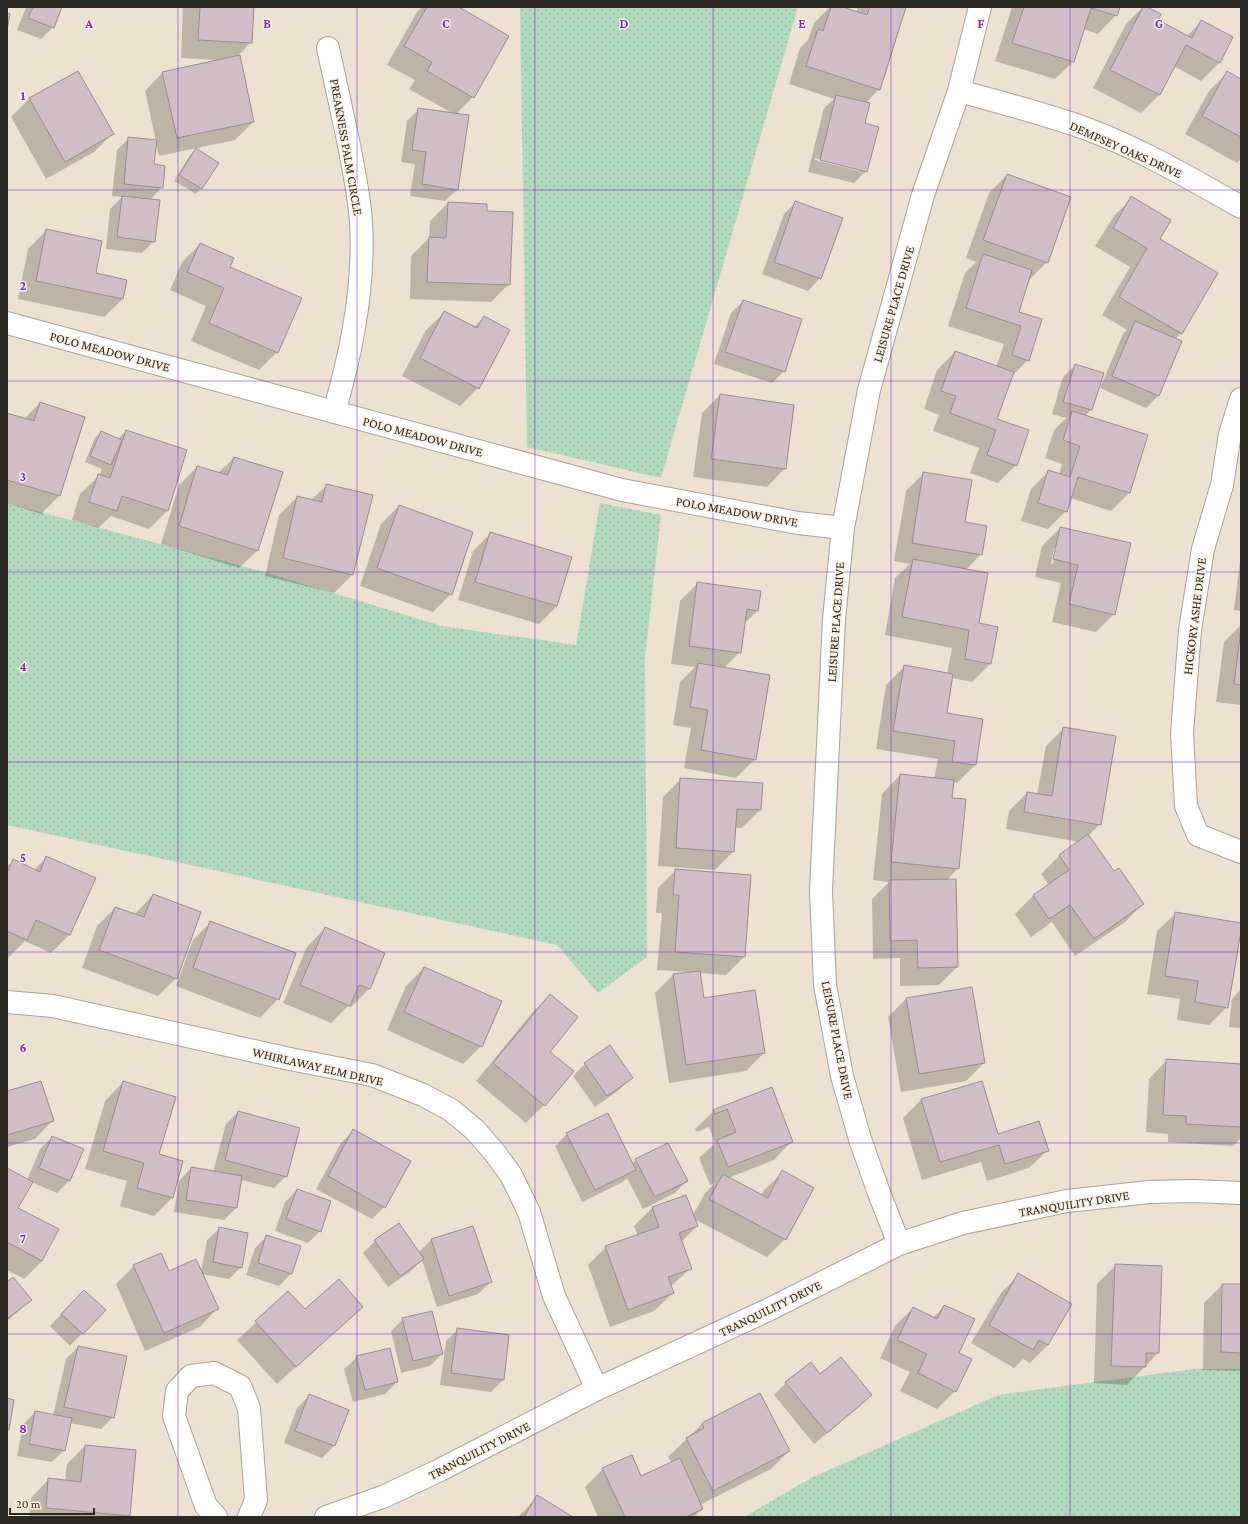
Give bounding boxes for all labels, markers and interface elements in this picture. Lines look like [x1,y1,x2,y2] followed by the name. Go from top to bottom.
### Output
[84,16,93,31] text: A
[263,16,271,31] text: B
[442,16,450,31] text: C
[620,16,629,31] text: D
[798,16,806,31] text: E
[978,16,985,31] text: F
[1155,16,1163,31] text: G
[327,77,366,217] street label: PREAKNESS PALM CIRCLE
[21,88,26,103] text: 1
[1067,118,1184,181] street label: DEMPSEY OAKS DRIVE
[870,244,917,364] street label: LEISURE PLACE DRIVE
[20,278,27,293] text: 2
[48,328,172,375] street label: POLO MEADOW DRIVE
[361,413,485,460] street label: POLO MEADOW DRIVE
[20,469,26,484] text: 3
[675,493,799,530] street label: POLO MEADOW DRIVE
[1180,557,1209,676] street label: HICKORY ASHE DRIVE
[824,561,847,683] street label: LEISURE PLACE DRIVE
[19,659,27,674] text: 4
[20,850,26,865] text: 5
[819,980,856,1101] street label: LEISURE PLACE DRIVE
[19,1040,27,1055] text: 6
[251,1044,385,1089] street label: WHIRLAWAY ELM DRIVE
[1018,1187,1131,1220] street label: TRANQUILITY DRIVE
[20,1231,26,1246] text: 7
[717,1277,824,1340] street label: TRANQUILITY DRIVE
[426,1418,533,1483] street label: TRANQUILITY DRIVE
[19,1421,27,1436] text: 8
[10,1490,94,1516] scale bar
[16,1497,41,1511] text: 20 m

